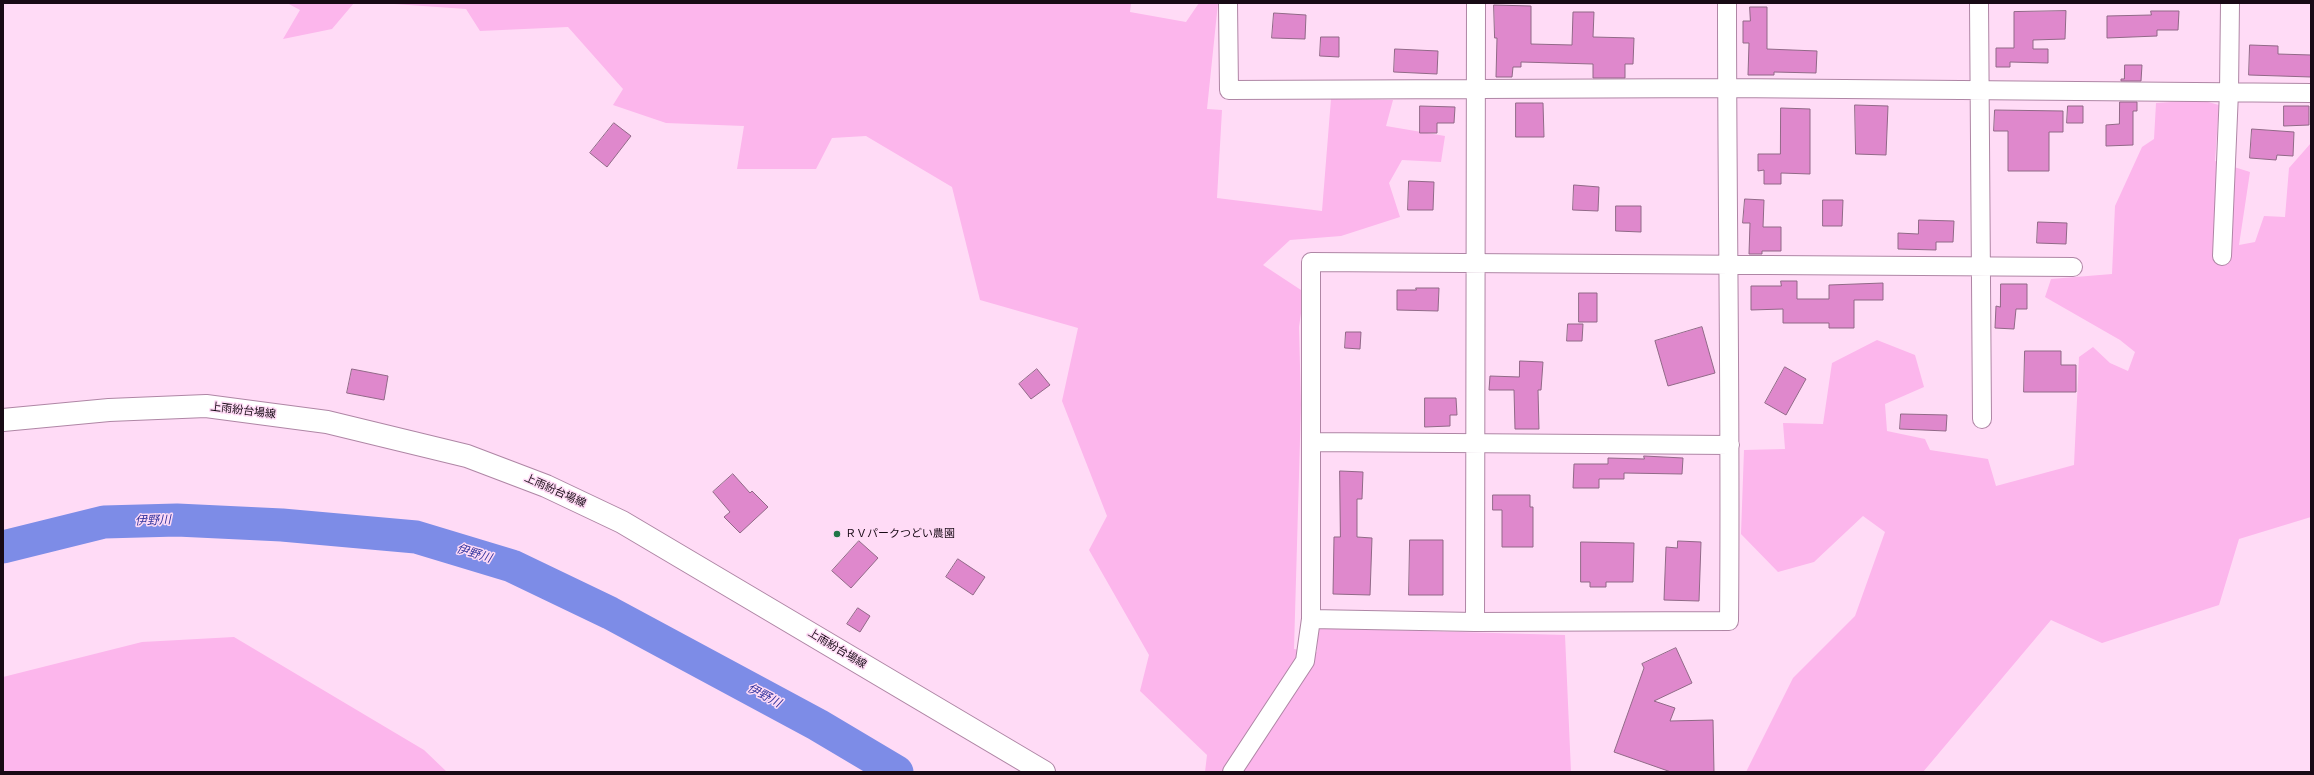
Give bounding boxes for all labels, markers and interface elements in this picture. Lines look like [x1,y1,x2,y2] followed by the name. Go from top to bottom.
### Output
[209,400,277,422] street label: 上雨紛台場線
[522,472,588,510] street label: 上雨紛台場線
[135,513,171,529] water label: 伊野川
[845,527,955,541] place label: ＲＶパークつどい農園
[832,529,842,539] marker: ＲＶパークつどい農園
[455,542,493,566] water label: 伊野川
[805,626,869,672] street label: 上雨紛台場線
[745,681,783,711] water label: 伊野川

